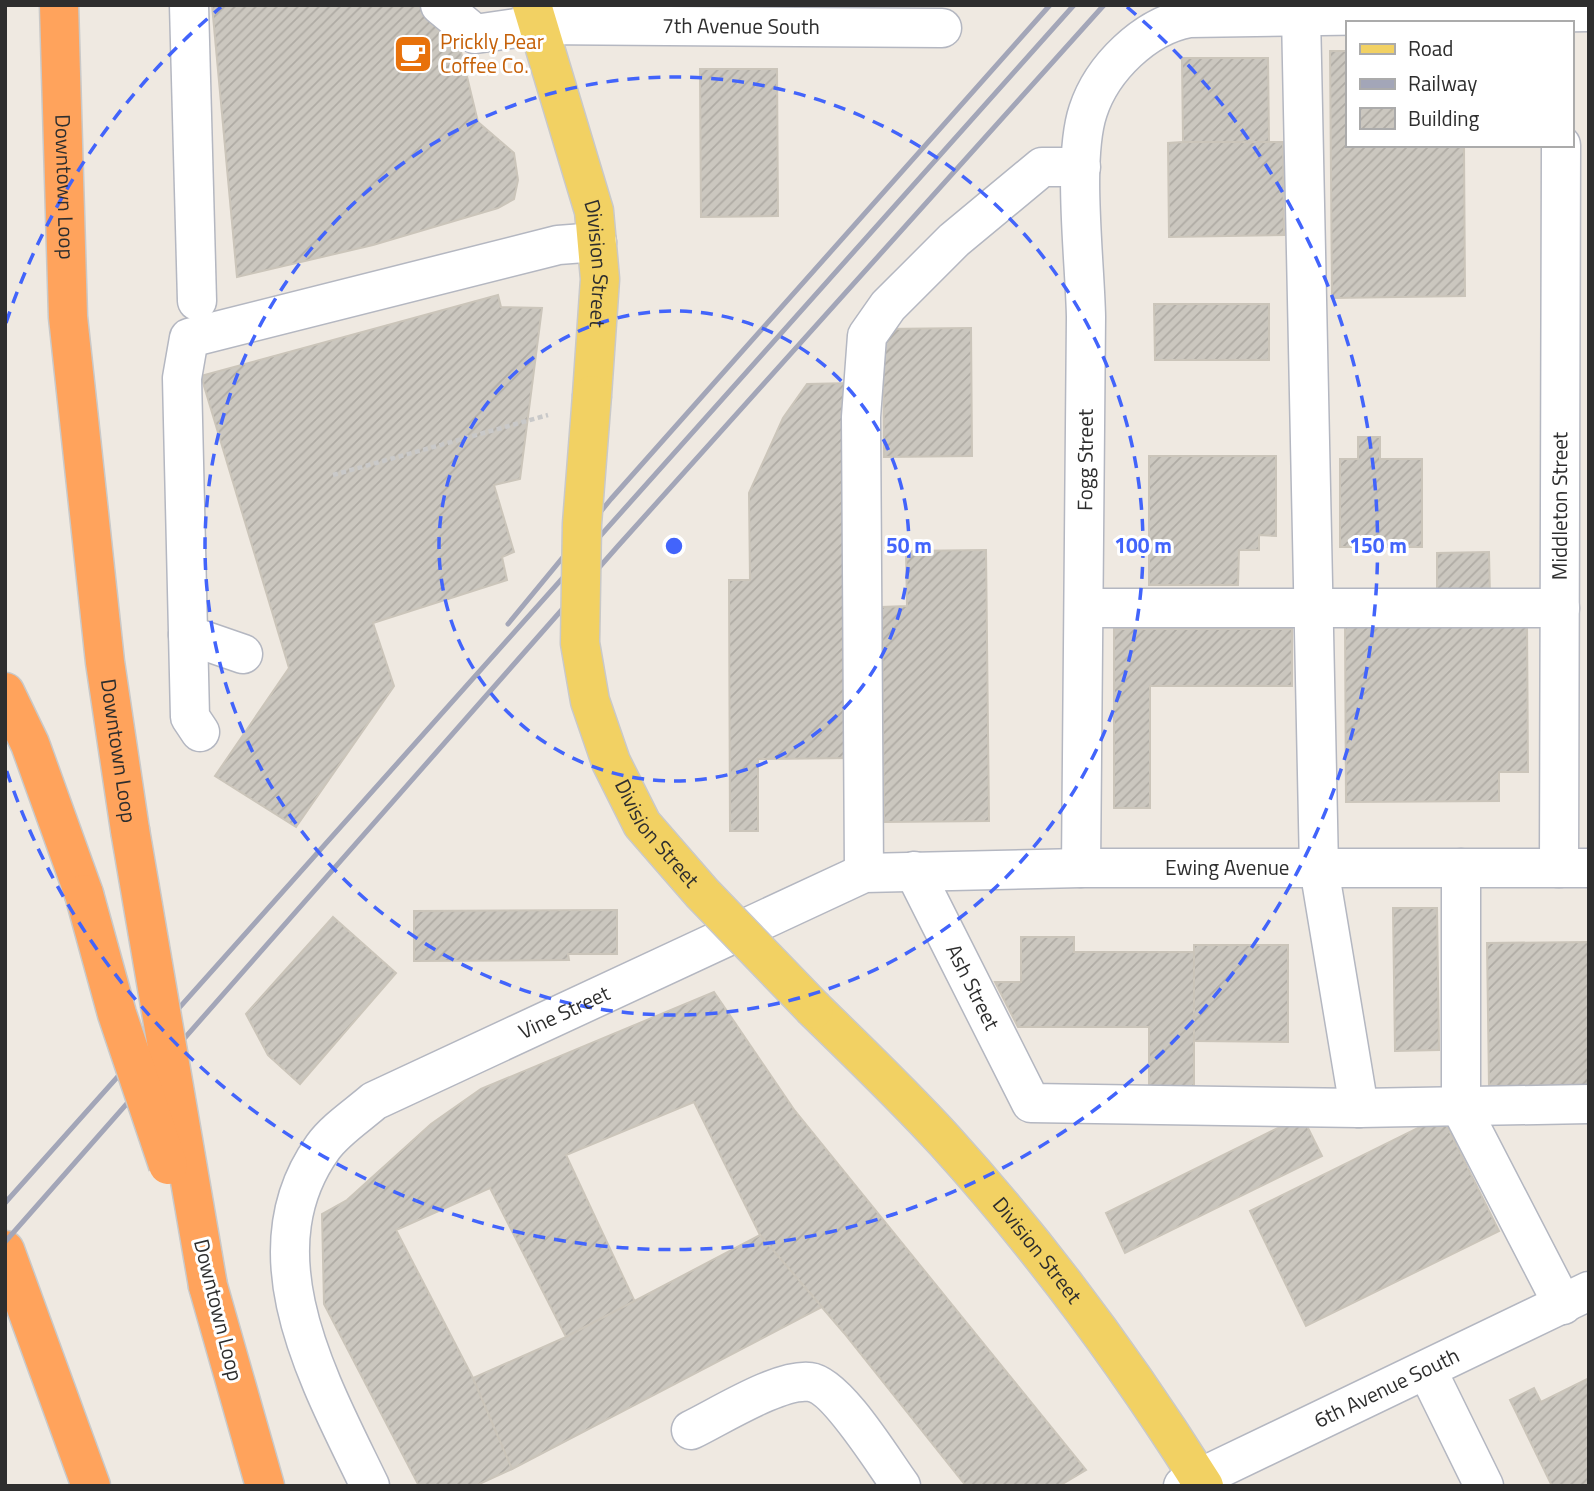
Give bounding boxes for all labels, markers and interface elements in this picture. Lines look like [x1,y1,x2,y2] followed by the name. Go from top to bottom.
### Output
[662,9,820,42] street label: 7th Avenue South
[1346,21,1573,147] legend
[440,25,544,81] place label: Prickly Pear Coffee Co.
[1408,32,1453,64] text: Road
[392,33,434,75] cafe icon: Prickly Pear Coffee Co.
[1408,67,1477,99] text: Railway
[1408,102,1480,134] text: Building
[47,114,83,260] street label: Downtown Loop
[576,195,617,329] street label: Division Street
[1068,408,1101,511] street label: Fogg Street
[1543,431,1575,580] street label: Middleton Street
[886,529,932,561] text: 50 m
[1114,529,1172,561] text: 100 m
[1349,529,1407,561] text: 150 m
[662,534,686,558] centre of rings
[93,677,146,825] street label: Downtown Loop
[607,773,708,895] street label: Division Street
[1165,851,1289,883] street label: Ewing Avenue
[938,938,1009,1036] street label: Ash Street
[513,976,615,1047] street label: Vine Street
[985,1189,1091,1310] street label: Division Street
[186,1235,252,1384] street label: Downtown Loop
[1308,1339,1464,1436] street label: 6th Avenue South

